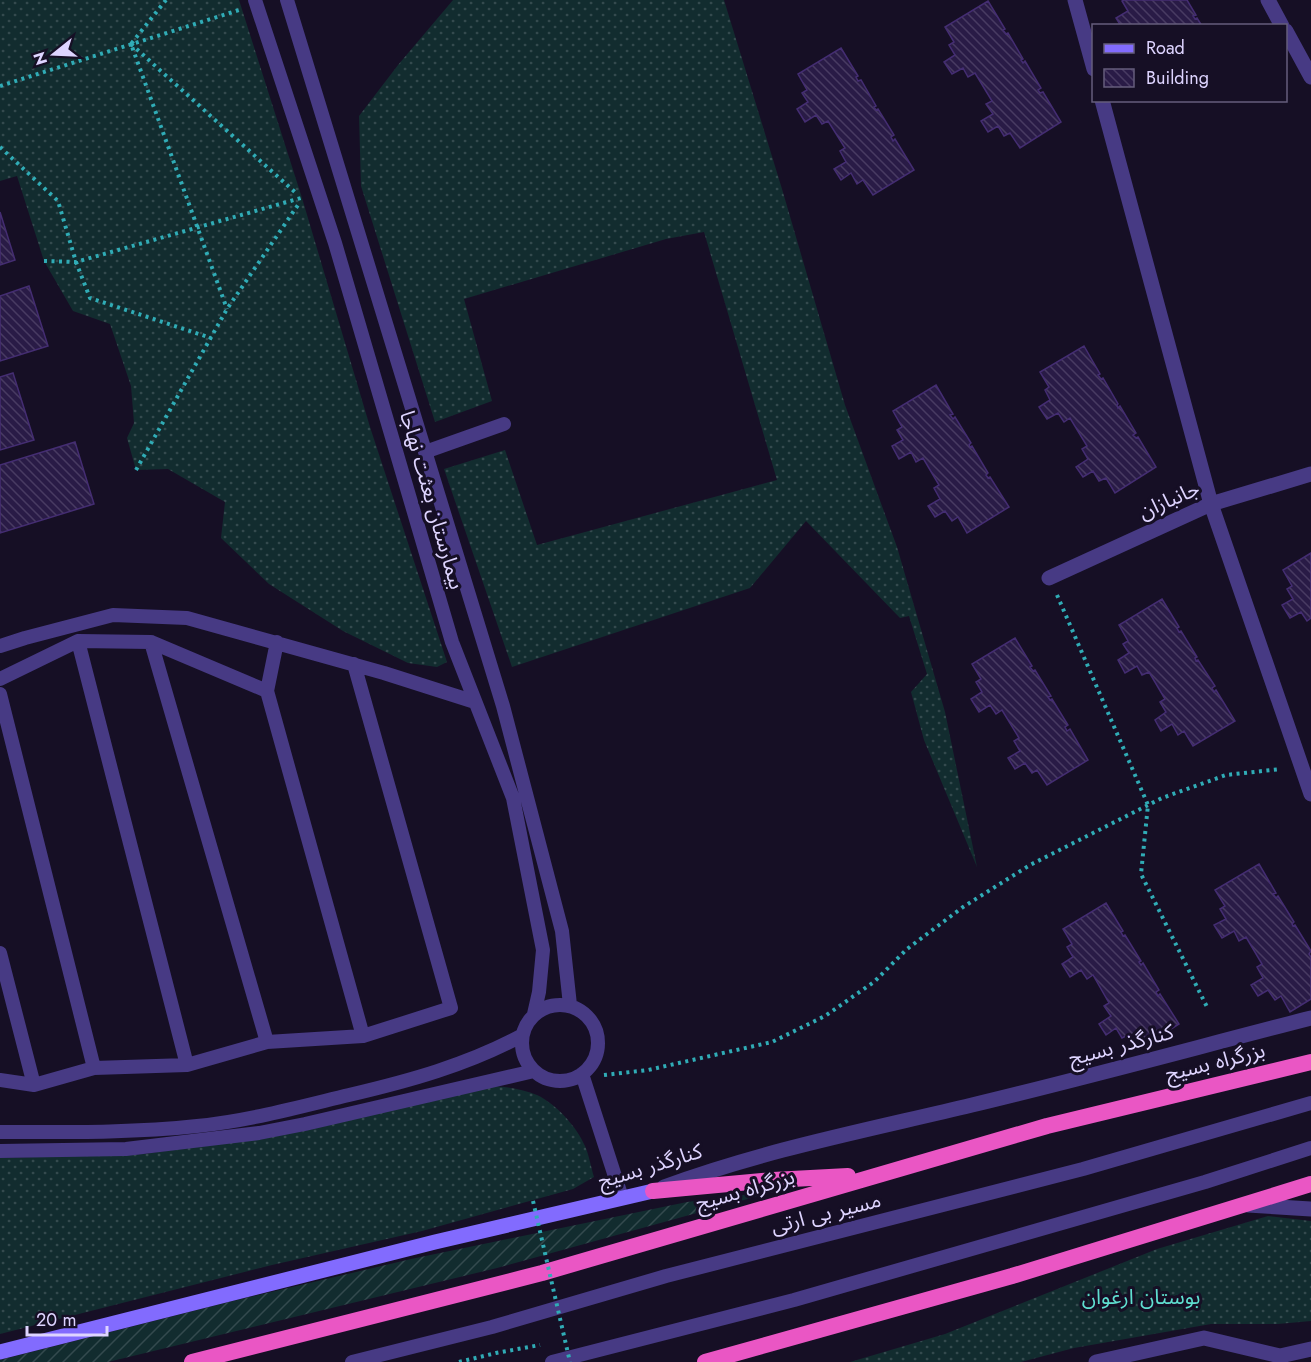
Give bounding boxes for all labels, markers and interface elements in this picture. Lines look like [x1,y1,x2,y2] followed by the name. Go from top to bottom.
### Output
[24,24,84,84] north arrow
[1092,24,1287,102] legend
[1146,35,1185,61] text: Road
[27,49,53,68] text: N
[1146,65,1209,91] text: Building
[392,407,472,593] street label: بیمارستان بعثت نهاجا
[1134,473,1204,527] street label: جانبازان
[1065,1016,1177,1073] street label: کنارگذر بسیج
[1162,1035,1268,1089] street label: بزرگراه بسیج
[594,1136,706,1196] street label: کنارگذر بسیج
[692,1162,798,1218] street label: بزرگراه بسیج
[768,1185,884,1241] street label: مسیر بی ارتی
[1082,1282,1200,1312] park label: بوستان ارغوان
[27,1299,106,1337] scale bar
[36,1307,76,1333] text: 20 m

